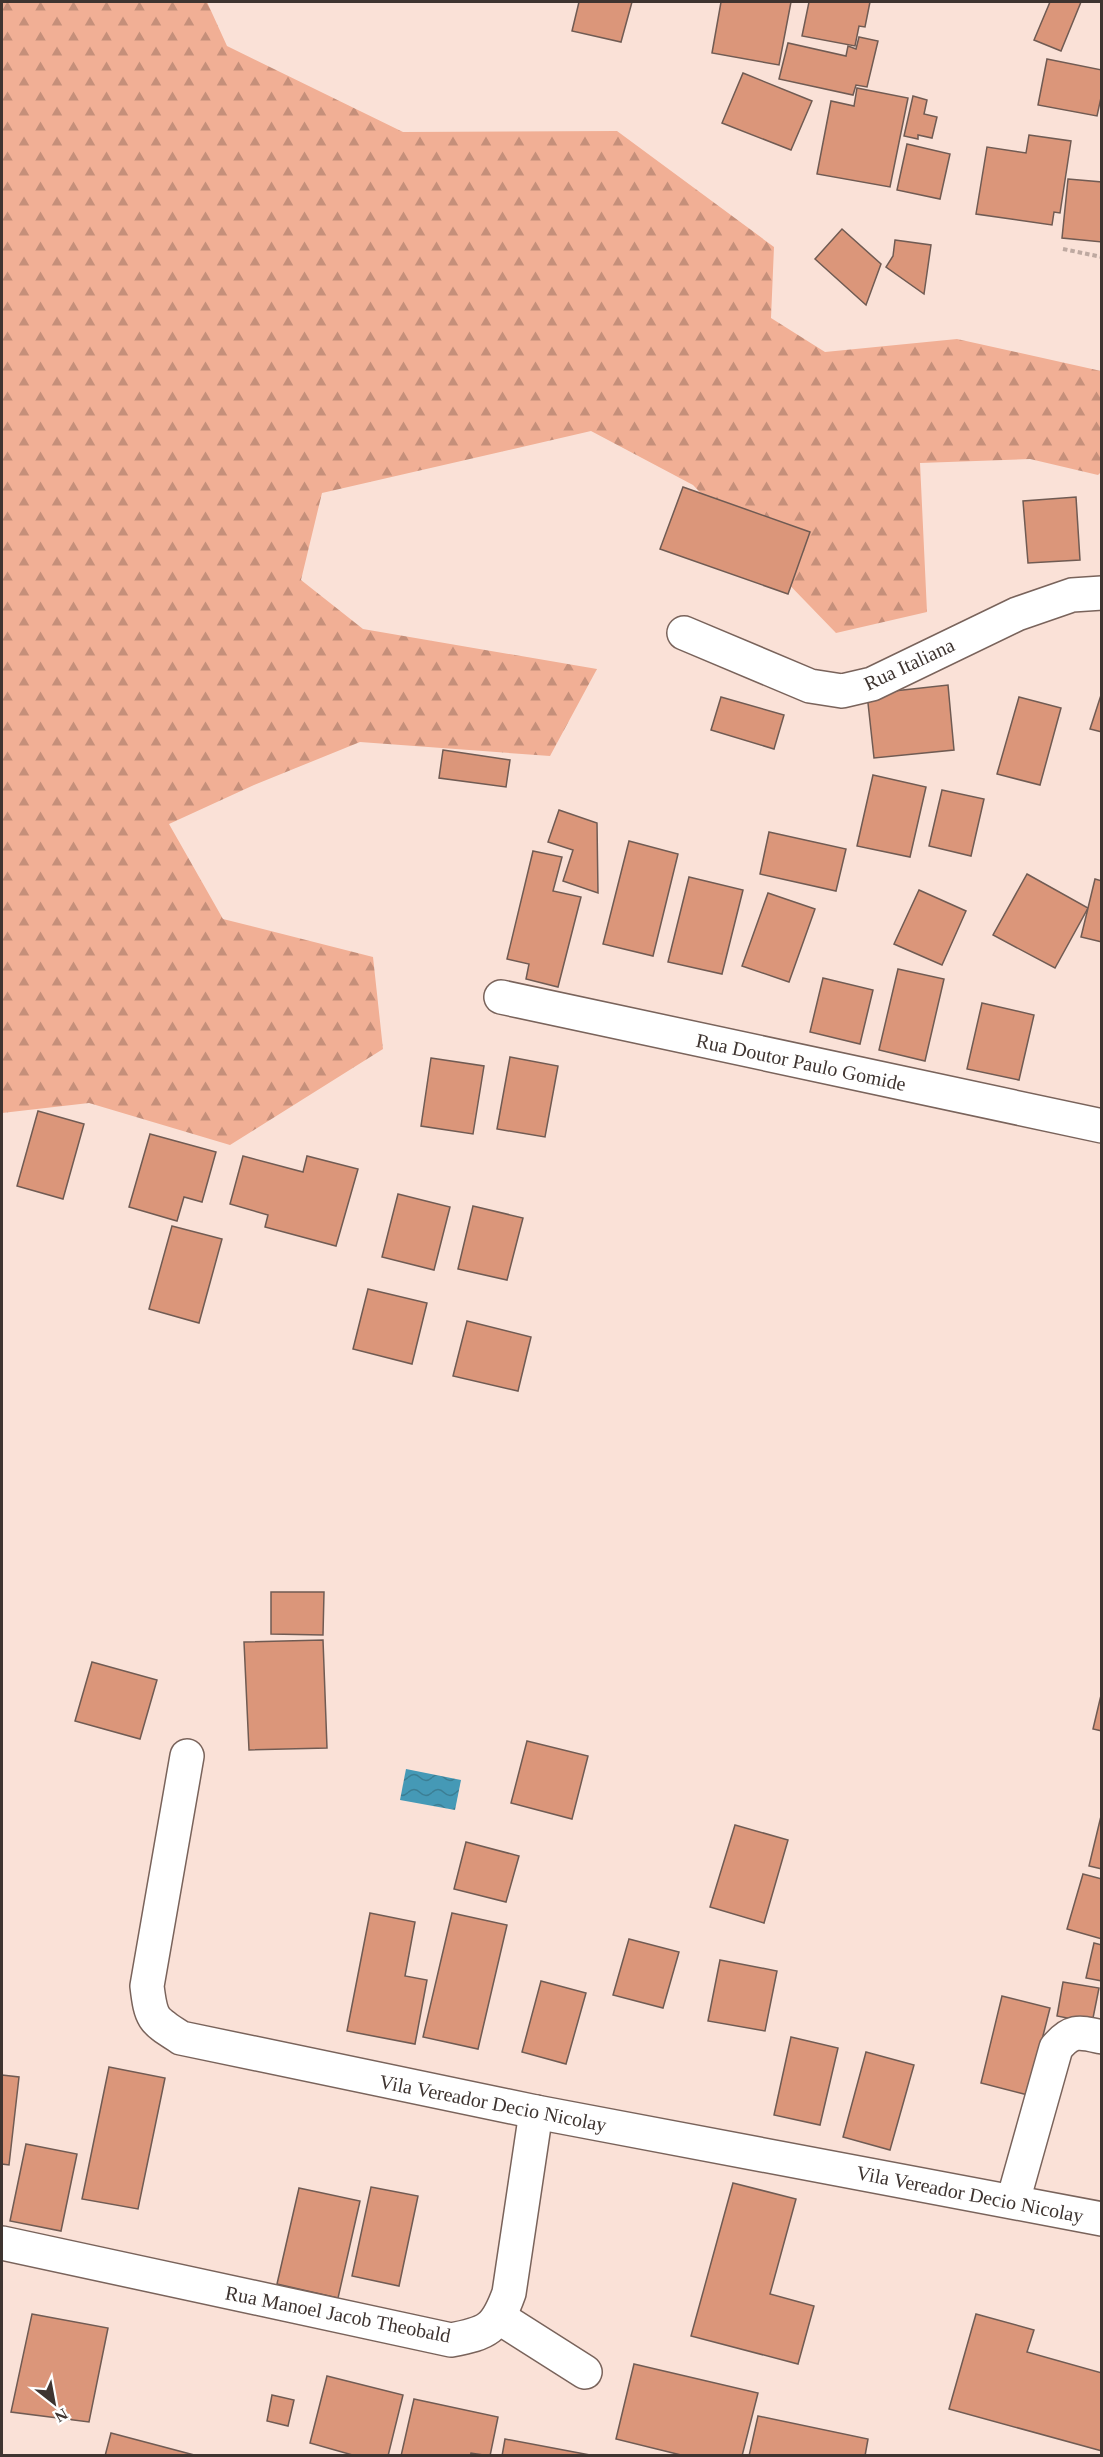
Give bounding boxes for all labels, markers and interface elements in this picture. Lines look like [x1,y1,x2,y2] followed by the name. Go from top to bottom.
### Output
[860,633,958,695] street label: Rua Italiana
[694,1029,908,1095] street label: Rua Doutor Paulo Gomide
[377,2070,609,2137] street label: Vila Vereador Decio Nicolay
[854,2161,1086,2228] street label: Vila Vereador Decio Nicolay
[223,2281,453,2347] street label: Rua Manoel Jacob Theobald
[24,2373,84,2433] north arrow
[52,2405,71,2426] text: N

